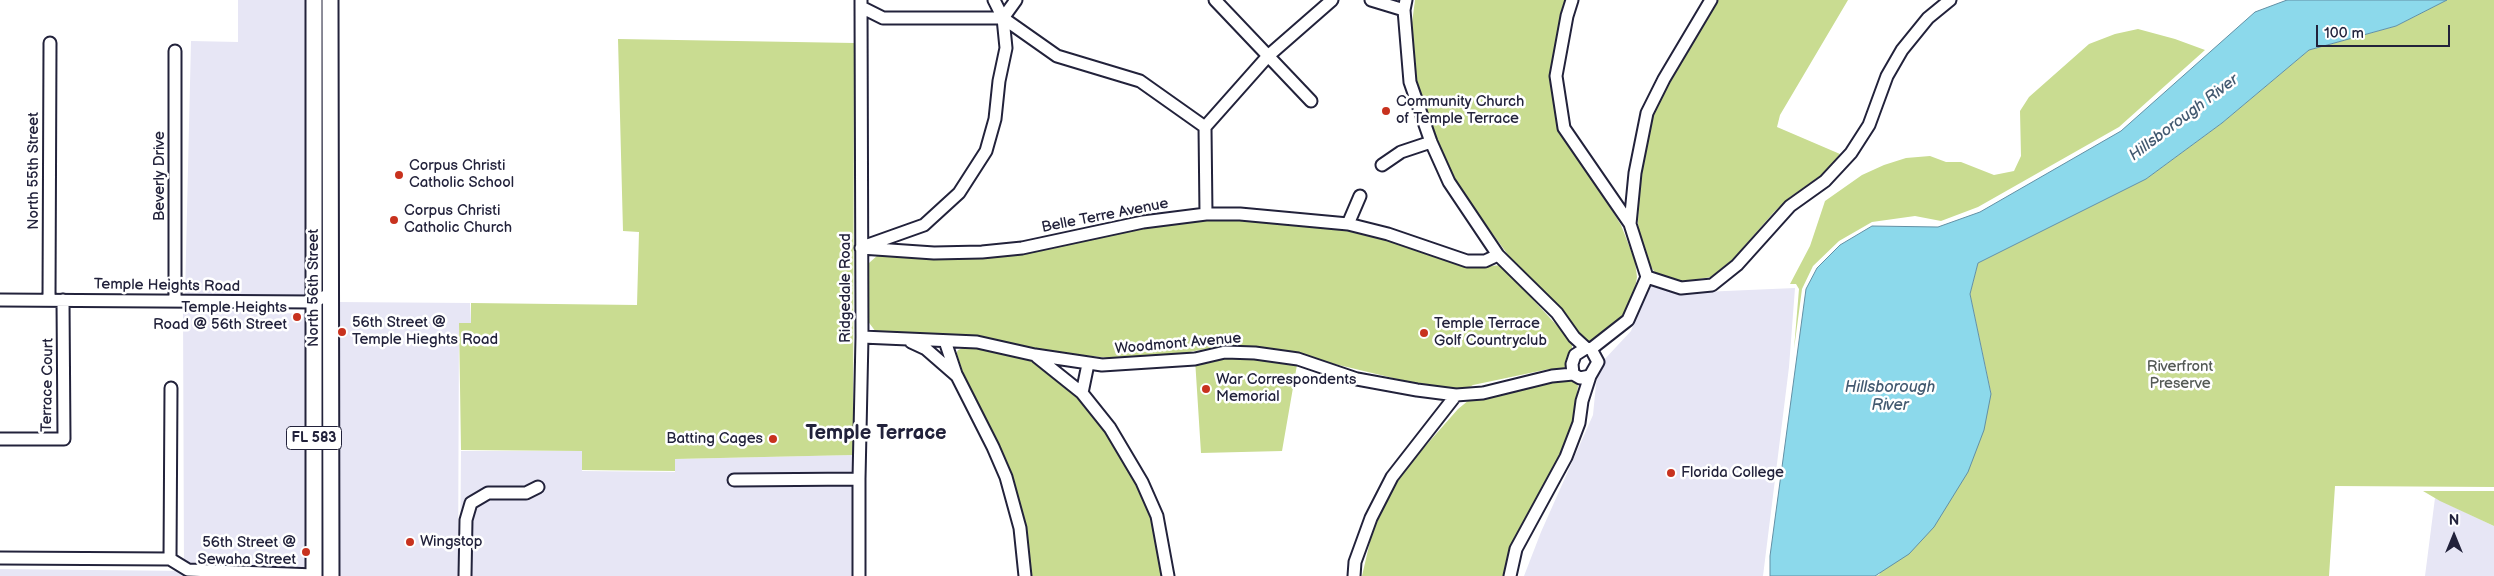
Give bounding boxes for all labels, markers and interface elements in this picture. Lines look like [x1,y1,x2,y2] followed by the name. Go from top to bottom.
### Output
[2319,15,2453,47] scale bar
[2324,24,2364,43] text: 100 m
[2126,71,2242,165] water label: Hillsborough River
[1396,93,1524,128] place label: Community Church of Temple Terrace
[1380,105,1392,117] marker: Community Church of Temple Terrace
[25,112,43,230] street label: North 55th Street
[151,131,169,221] street label: Beverly Drive
[409,157,514,192] place label: Corpus Christi Catholic School
[393,169,405,181] marker: Corpus Christi Catholic School
[1040,195,1170,237] street label: Belle Terre Avenue
[404,202,512,237] place label: Corpus Christi Catholic Church
[388,214,400,226] marker: Corpus Christi Catholic Church
[305,229,323,347] street label: North 56th Street
[837,233,855,343] street label: Ridgedale Road
[94,276,240,296] street label: Temple Heights Road
[153,299,287,334] place label: Temple Heights Road @ 56th Street
[291,311,303,323] marker: Temple Heights Road @ 56th Street
[352,314,498,349] place label: 56th Street @ Temple Hieghts Road
[1434,315,1547,350] place label: Temple Terrace Golf Countryclub
[336,326,348,338] marker: 56th Street @ Temple Hieghts Road
[1418,327,1430,339] marker: Temple Terrace Golf Countryclub
[1114,330,1242,358] street label: Woodmont Avenue
[38,338,58,432] street label: Terrace Court
[2147,358,2213,393] park label: Riverfront Preserve
[1216,371,1356,406] place label: War Correspondents Memorial
[1845,378,1935,416] water label: Hillsborough River
[1200,383,1212,395] marker: War Correspondents Memorial
[805,422,947,446] district label: Temple Terrace
[286,426,342,449] road number: FL 583
[666,430,763,448] place label: Batting Cages
[767,433,779,445] marker: Batting Cages
[1681,464,1784,482] place label: Florida College
[1665,467,1677,479] marker: Florida College
[2429,511,2479,561] north arrow
[2449,512,2459,529] text: N
[420,533,482,551] place label: Wingstop
[198,534,296,569] place label: 56th Street @ Sewaha Street
[404,536,416,548] marker: Wingstop
[300,546,312,558] marker: 56th Street @ Sewaha Street

